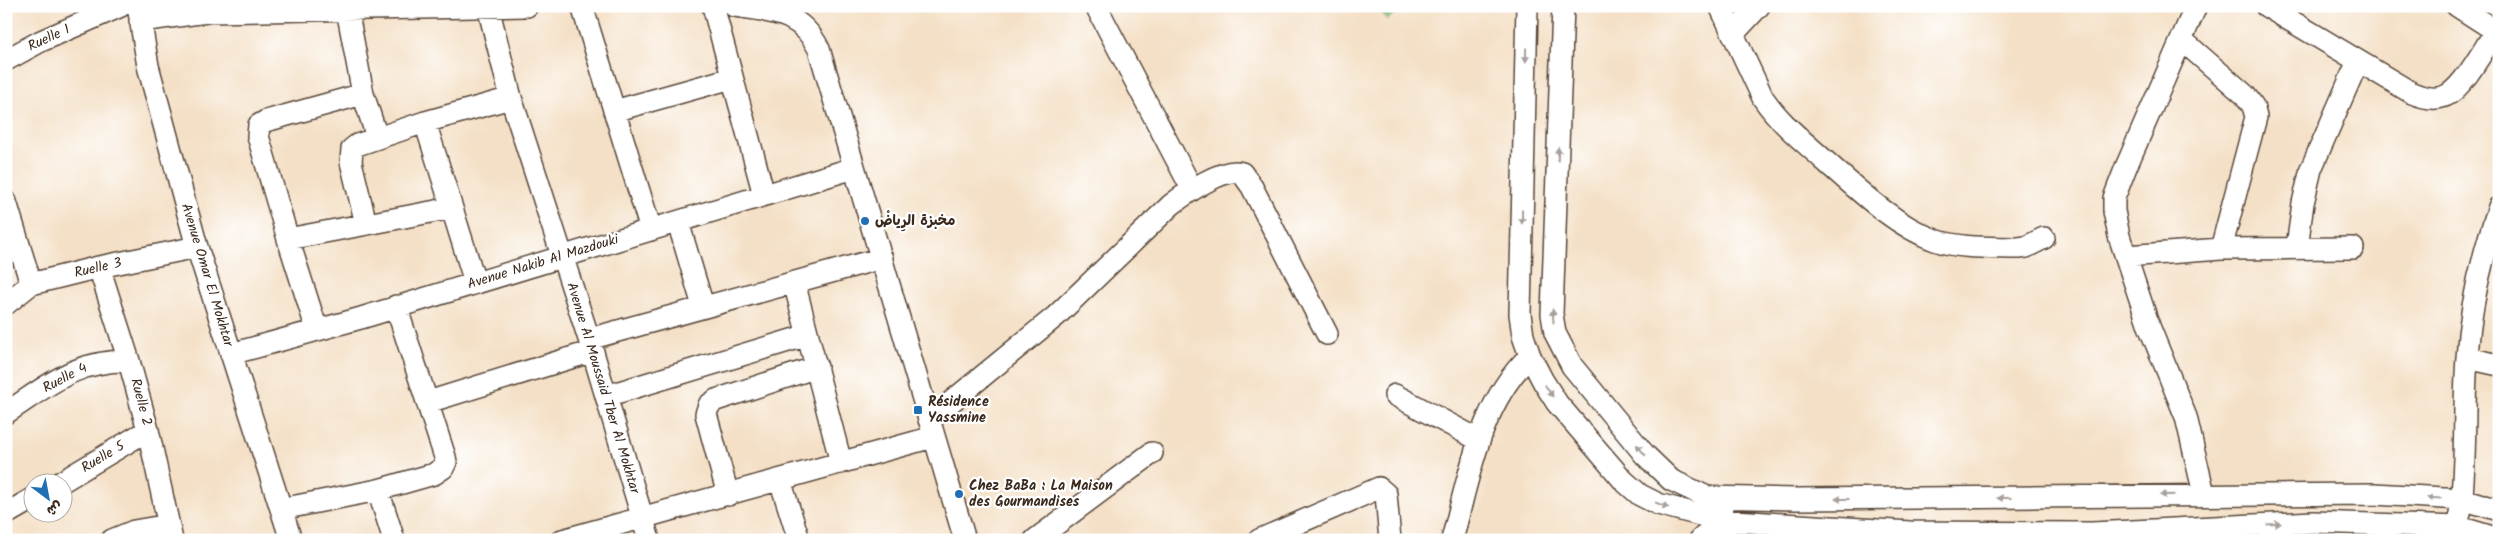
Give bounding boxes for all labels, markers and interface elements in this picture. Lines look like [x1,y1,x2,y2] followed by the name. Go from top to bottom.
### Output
[24,19,74,57] street label: Ruelle 1
[1522,47,1530,63] one-way arrow
[1554,145,1562,161] one-way arrow
[175,201,240,351] street label: Avenue Omar El Mokhtar
[875,210,955,232] place label: مخبزة الرِياضْ
[1518,210,1526,226] one-way arrow
[859,215,871,227] marker: مخبزة الرِياضْ
[465,228,622,295] street label: Avenue Nakib Al Mazdouki
[72,252,124,284] street label: Ruelle 3
[560,280,646,498] street label: Avenue Al Moussaid Tber Al Mokhtar
[1549,308,1557,324] one-way arrow
[39,357,91,399] street label: Ruelle 4
[124,376,158,428] street label: Ruelle 2
[1545,384,1554,398] one-way arrow
[928,391,989,429] place label: Résidence Yassmine
[912,404,924,416] marker: Résidence Yassmine
[77,435,130,479] street label: Ruelle 5
[1635,443,1646,456] one-way arrow
[22,474,72,524] north arrow
[969,475,1113,513] place label: Chez BaBa : La Maison des Gourmandises
[953,488,965,500] marker: Chez BaBa : La Maison des Gourmandises
[2159,491,2175,499] one-way arrow
[2426,493,2442,501] one-way arrow
[1996,494,2012,502] one-way arrow
[42,495,67,522] text: ش
[1834,495,1850,503] one-way arrow
[1654,502,1669,509] one-way arrow
[2266,520,2282,528] one-way arrow

